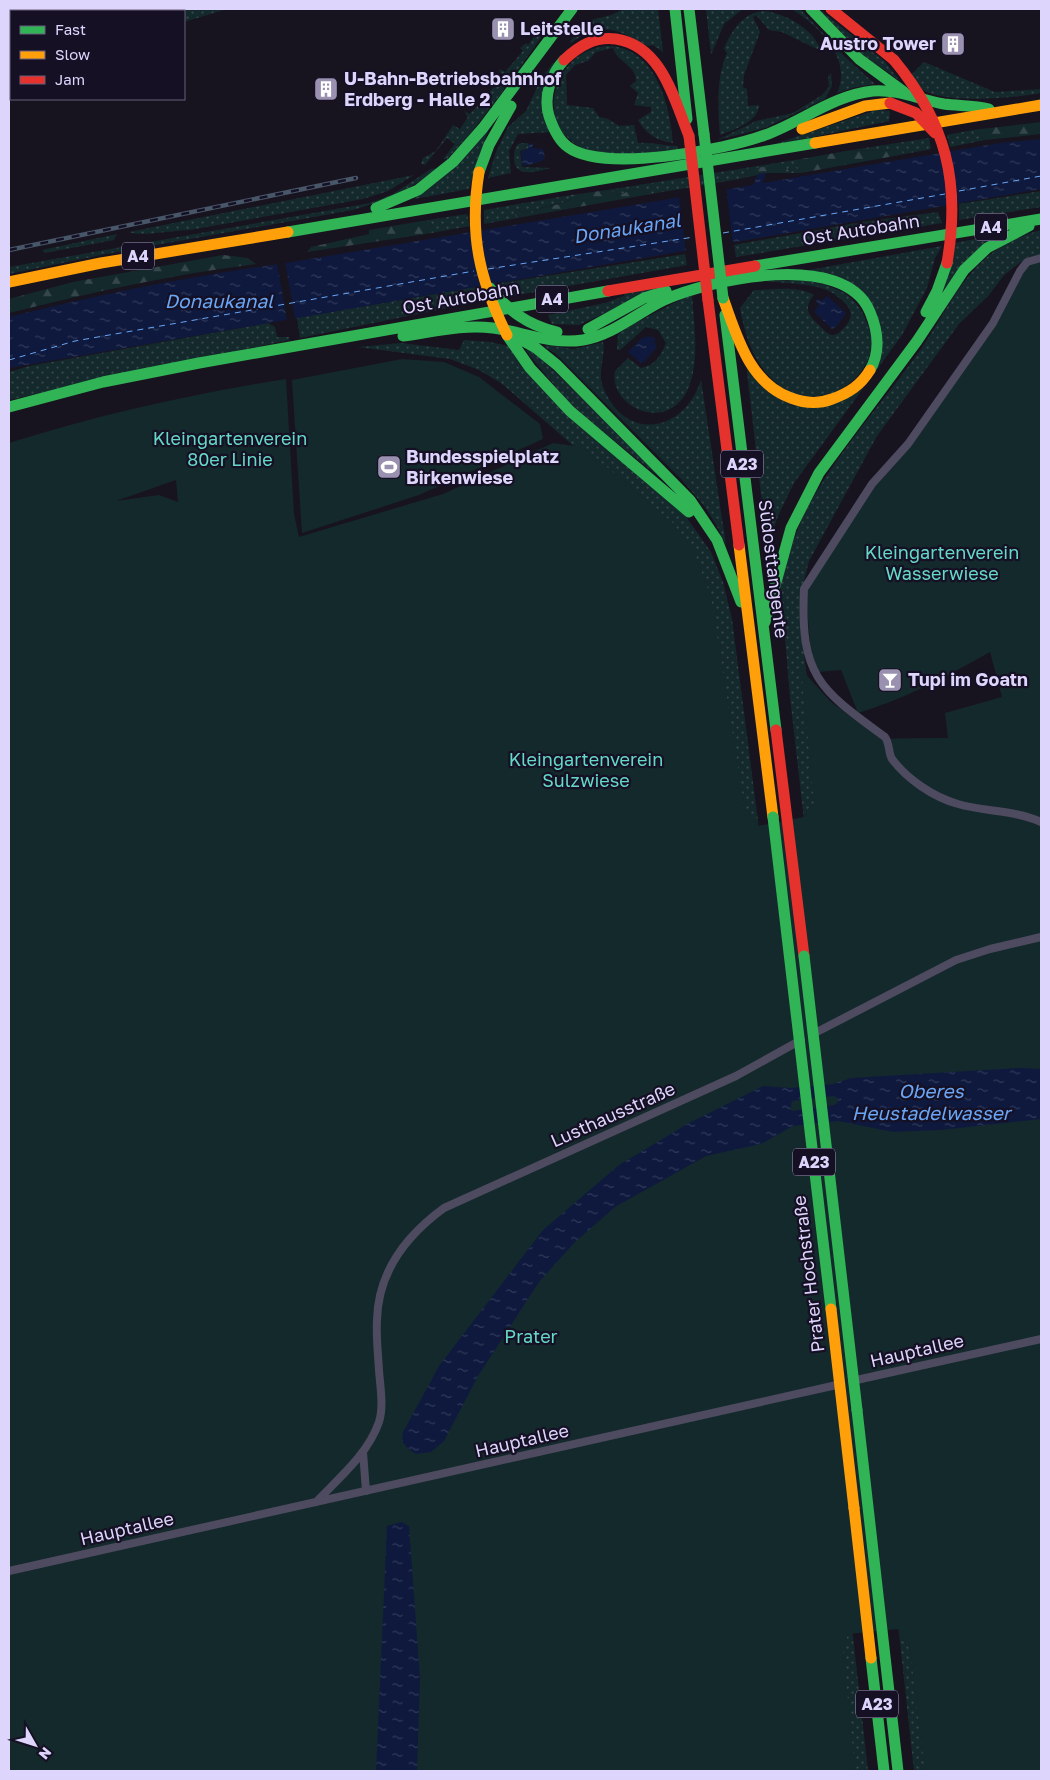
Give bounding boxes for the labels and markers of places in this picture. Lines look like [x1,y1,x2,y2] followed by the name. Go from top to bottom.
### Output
[490,16,516,42] building icon: Leitstelle
[520,17,604,39] place label: Leitstelle
[940,31,966,57] building icon: Austro Tower
[820,32,936,54] place label: Austro Tower
[344,67,562,110] place label: U-Bahn-Betriebsbahnhof Erdberg - Halle 2
[313,76,339,102] building icon: U-Bahn-Betriebsbahnhof Erdberg - Halle 2
[406,445,559,488] place label: Bundesspielplatz Birkenwiese
[376,454,402,480] sports icon: Bundesspielplatz Birkenwiese
[877,667,903,693] bar icon: Tupi im Goatn
[908,668,1028,690] place label: Tupi im Goatn

